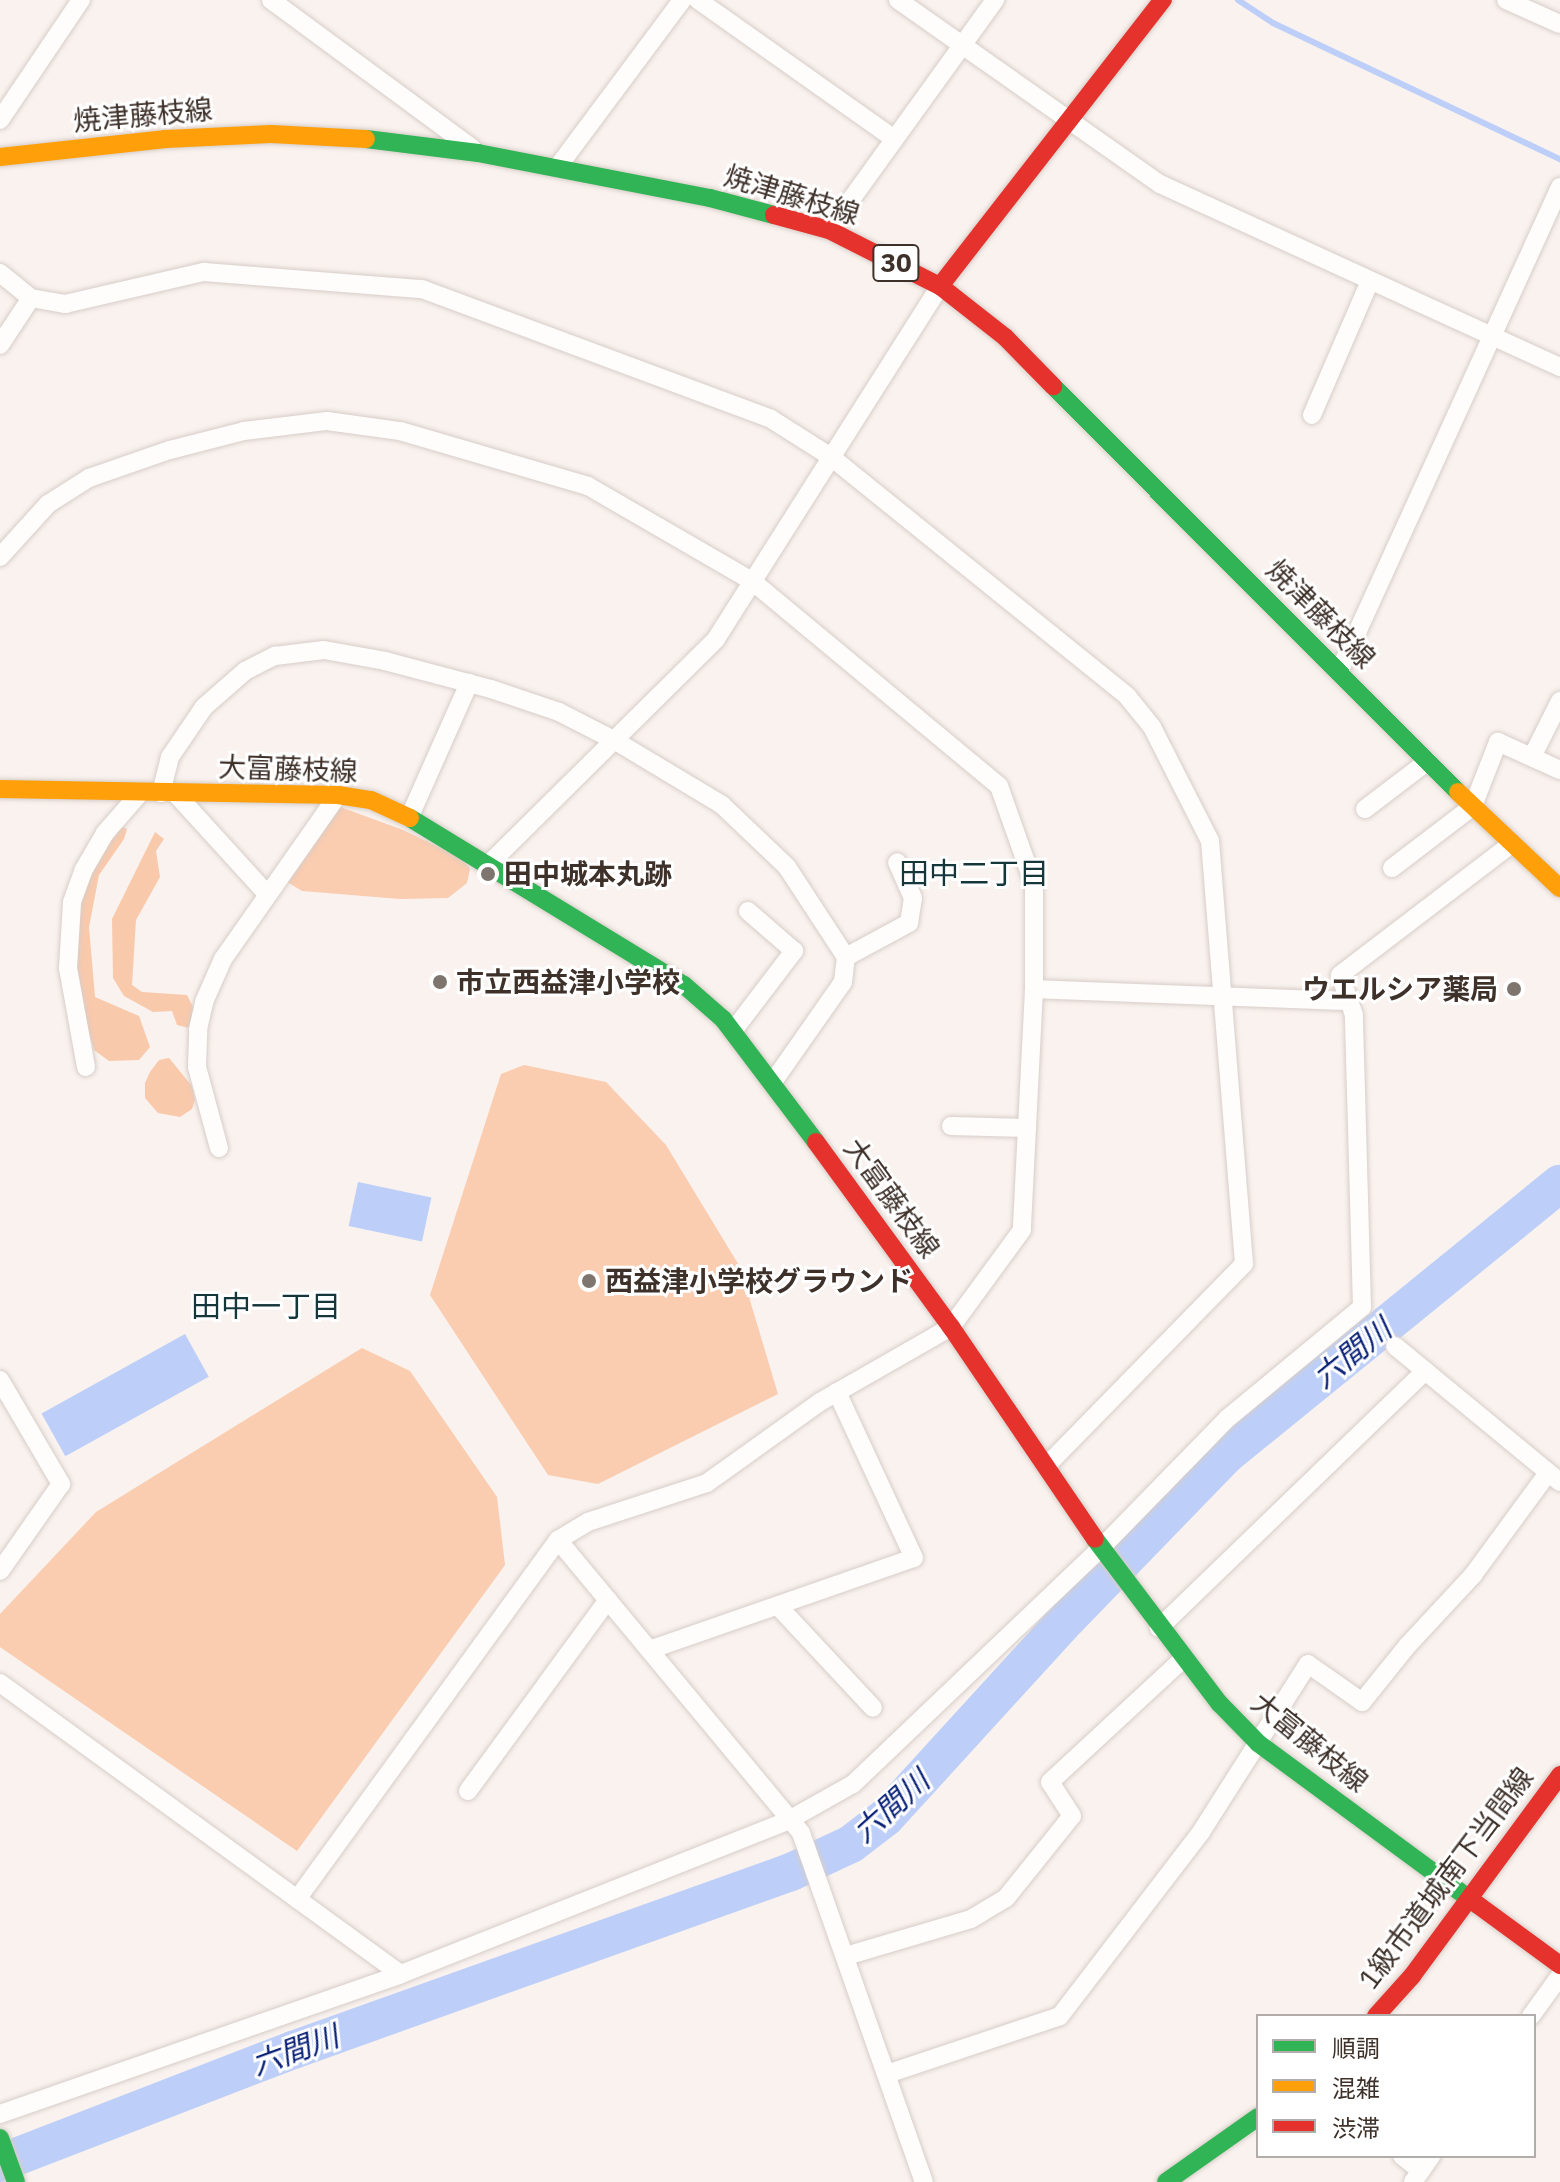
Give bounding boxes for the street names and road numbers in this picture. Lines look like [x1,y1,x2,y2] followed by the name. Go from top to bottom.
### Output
[72,92,214,138] street label: 焼津藤枝線
[720,158,864,232] street label: 焼津藤枝線
[872,241,920,285] road number: 30
[1260,553,1382,675] street label: 焼津藤枝線
[217,750,359,788] street label: 大富藤枝線
[837,1131,947,1265] street label: 大富藤枝線
[1245,1685,1375,1799] street label: 大富藤枝線
[1352,1761,1540,1995] street label: 1級市道城南下当間線

